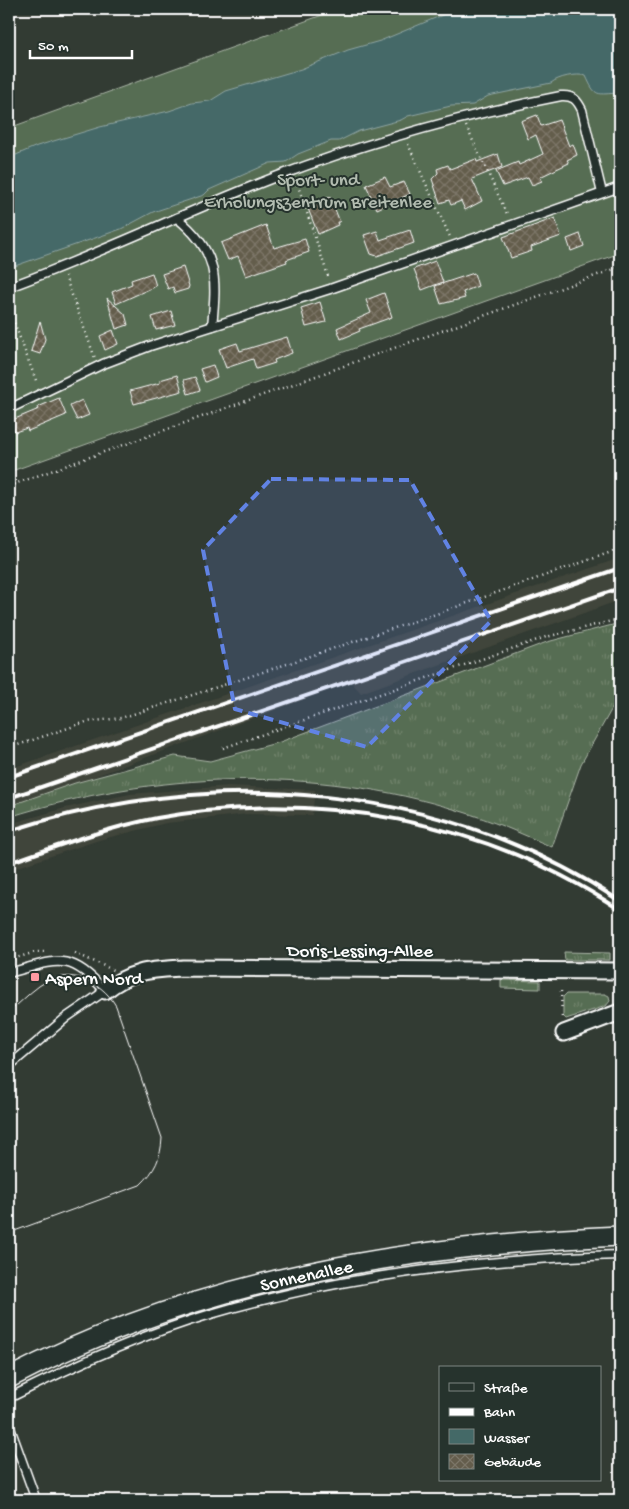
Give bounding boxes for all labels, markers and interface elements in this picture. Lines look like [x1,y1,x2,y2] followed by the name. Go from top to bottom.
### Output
[30,28,132,60] scale bar
[38,38,69,56] text: 50 m
[204,170,432,215] park label: Sport- und Erholungszentrum Breitenlee
[285,941,433,964] street label: Doris-Lessing-Allee
[45,969,145,992] place label: Aspern Nord
[29,971,41,983] marker: Aspern Nord
[258,1256,355,1298] street label: Sonnenallee
[439,1366,602,1482] legend
[484,1380,528,1398] text: Straße
[483,1404,515,1422] text: Bahn
[484,1430,531,1448] text: Wasser
[484,1454,541,1472] text: Gebäude

